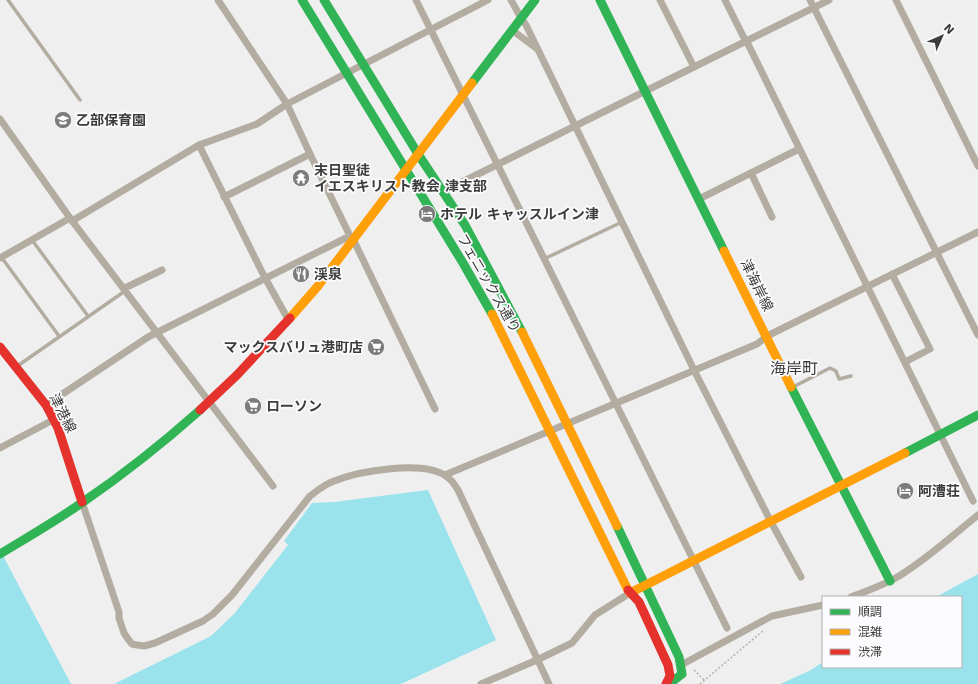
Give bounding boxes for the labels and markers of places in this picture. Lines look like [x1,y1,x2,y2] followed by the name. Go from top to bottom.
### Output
[53,110,73,130] school or university icon: 乙部保育園
[76,112,146,128] place label: 乙部保育園
[314,162,487,194] place label: 末日聖徒 イエスキリスト教会 津支部
[291,168,311,188] temple icon: 末日聖徒 イエスキリスト教会 津支部
[417,204,437,224] hotel icon: ホテル キャッスルイン津
[440,206,599,222] place label: ホテル キャッスルイン津
[291,264,311,284] restaurant icon: 渓泉
[314,266,342,282] place label: 渓泉
[366,337,386,357] supermarket icon: マックスバリュ港町店
[223,339,363,355] place label: マックスバリュ港町店
[243,396,263,416] supermarket icon: ローソン
[266,398,322,414] place label: ローソン
[895,481,915,501] hotel icon: 阿漕荘
[918,483,960,499] place label: 阿漕荘

